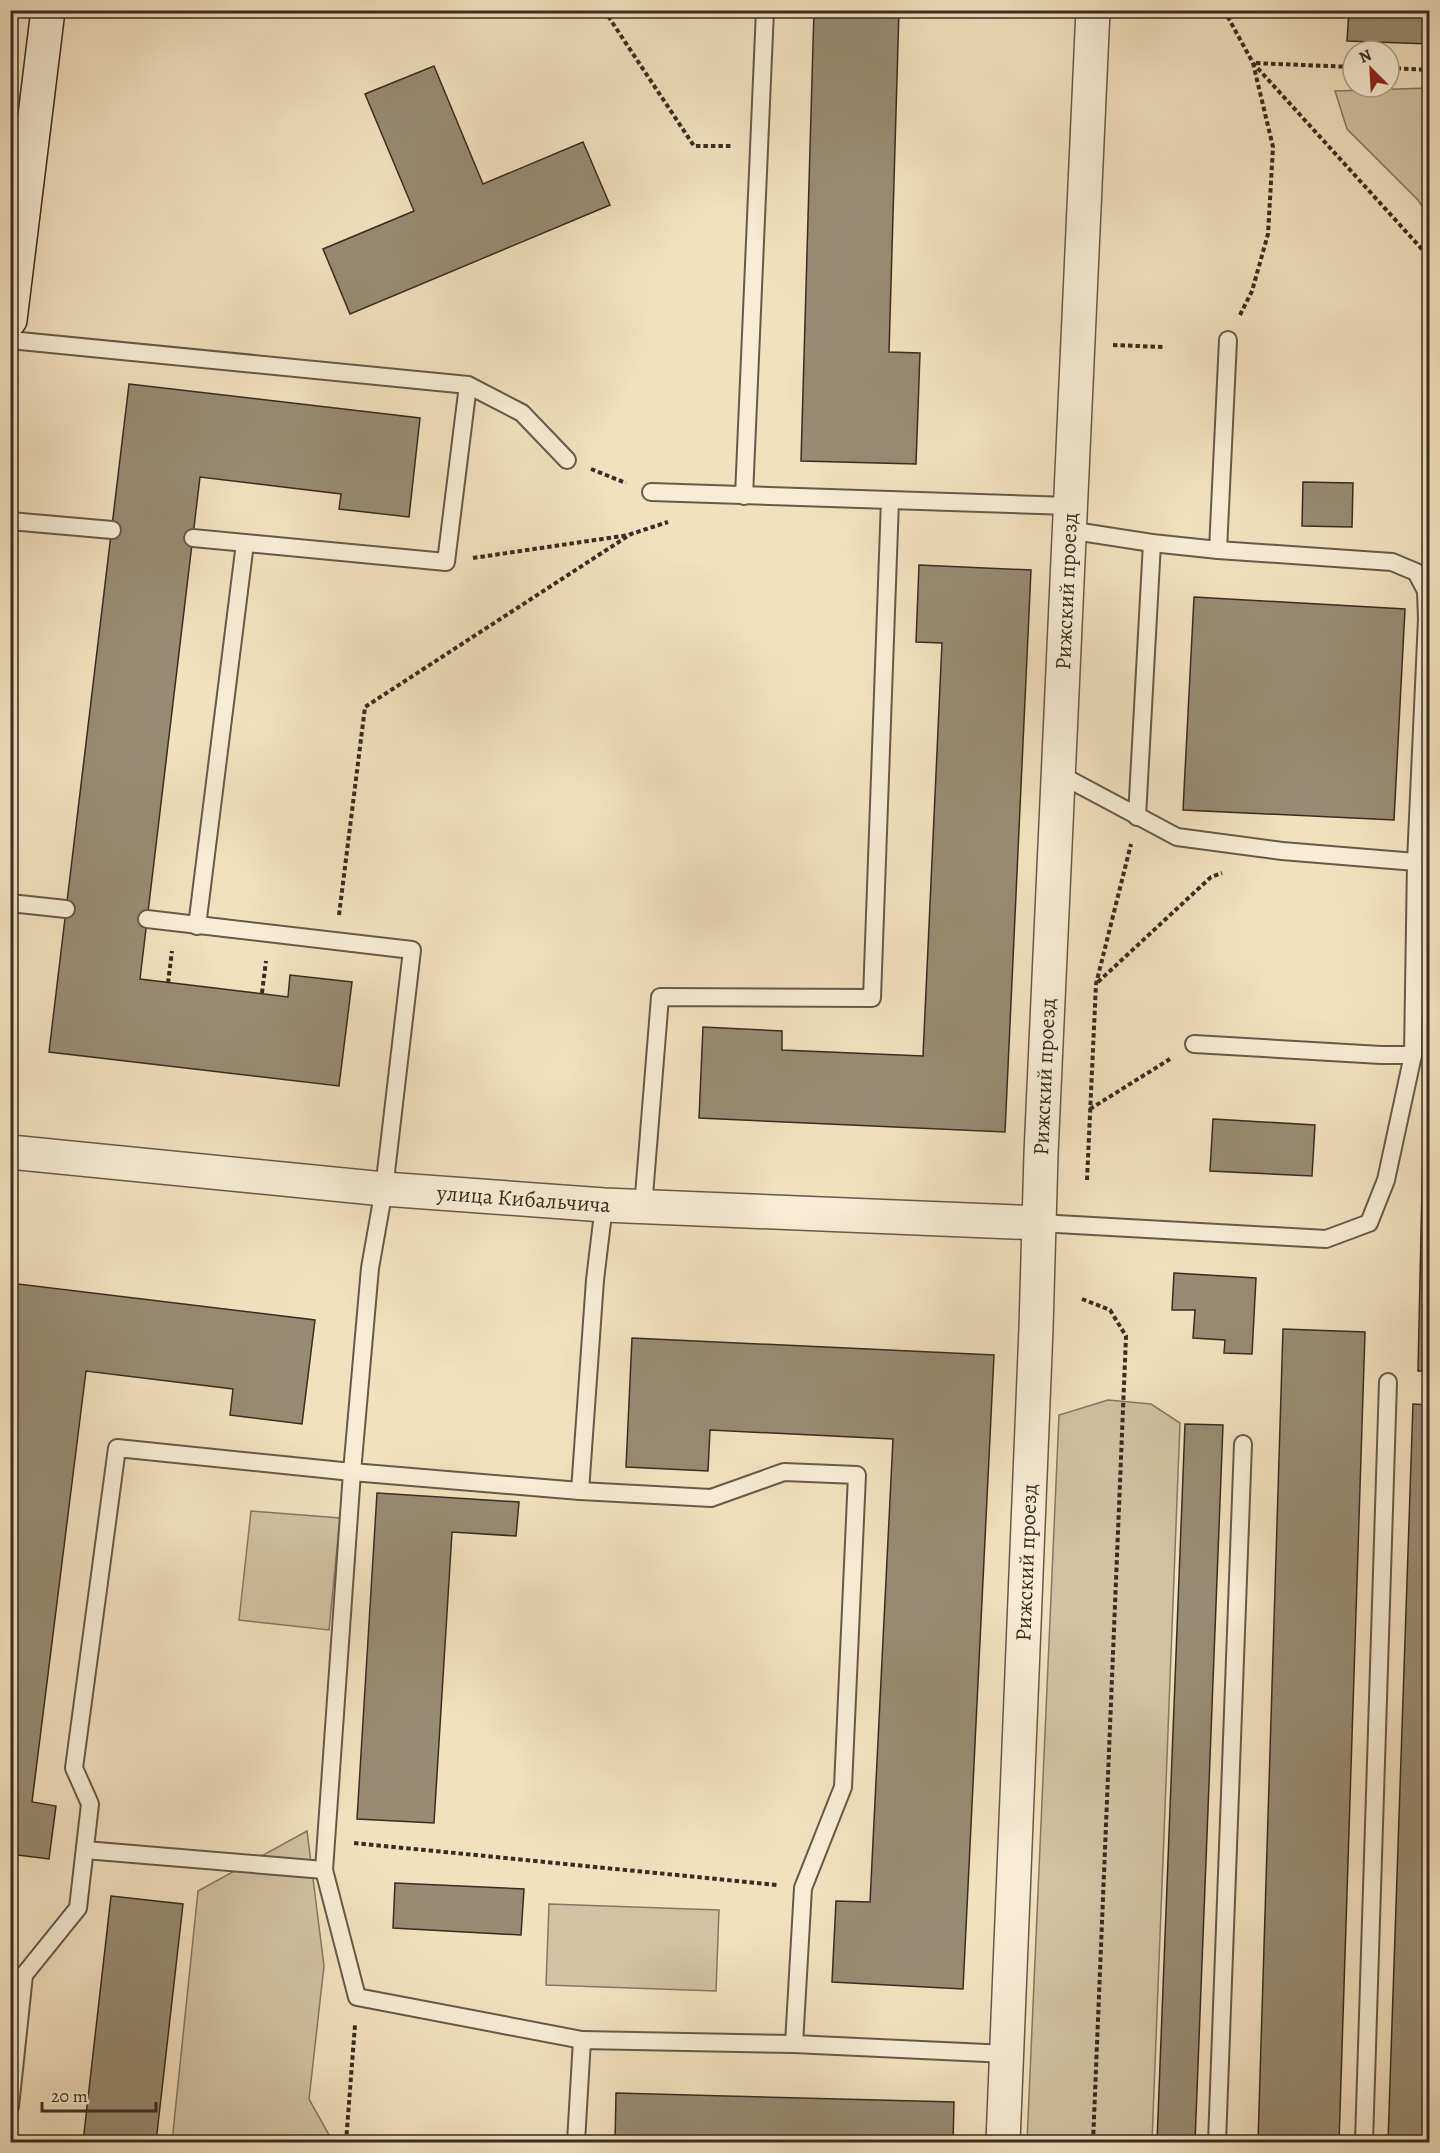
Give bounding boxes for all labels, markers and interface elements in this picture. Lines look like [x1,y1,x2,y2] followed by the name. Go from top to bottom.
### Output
[1341,39,1401,99] north arrow
[1356,44,1375,69] text: N
[1048,512,1085,671] street label: Рижский проезд
[1026,997,1063,1156] street label: Рижский проезд
[435,1178,612,1220] street label: улица Кибальчича
[1008,1483,1045,1642] street label: Рижский проезд
[42,2075,156,2113] scale bar
[51,2084,88,2108] text: 20 m

